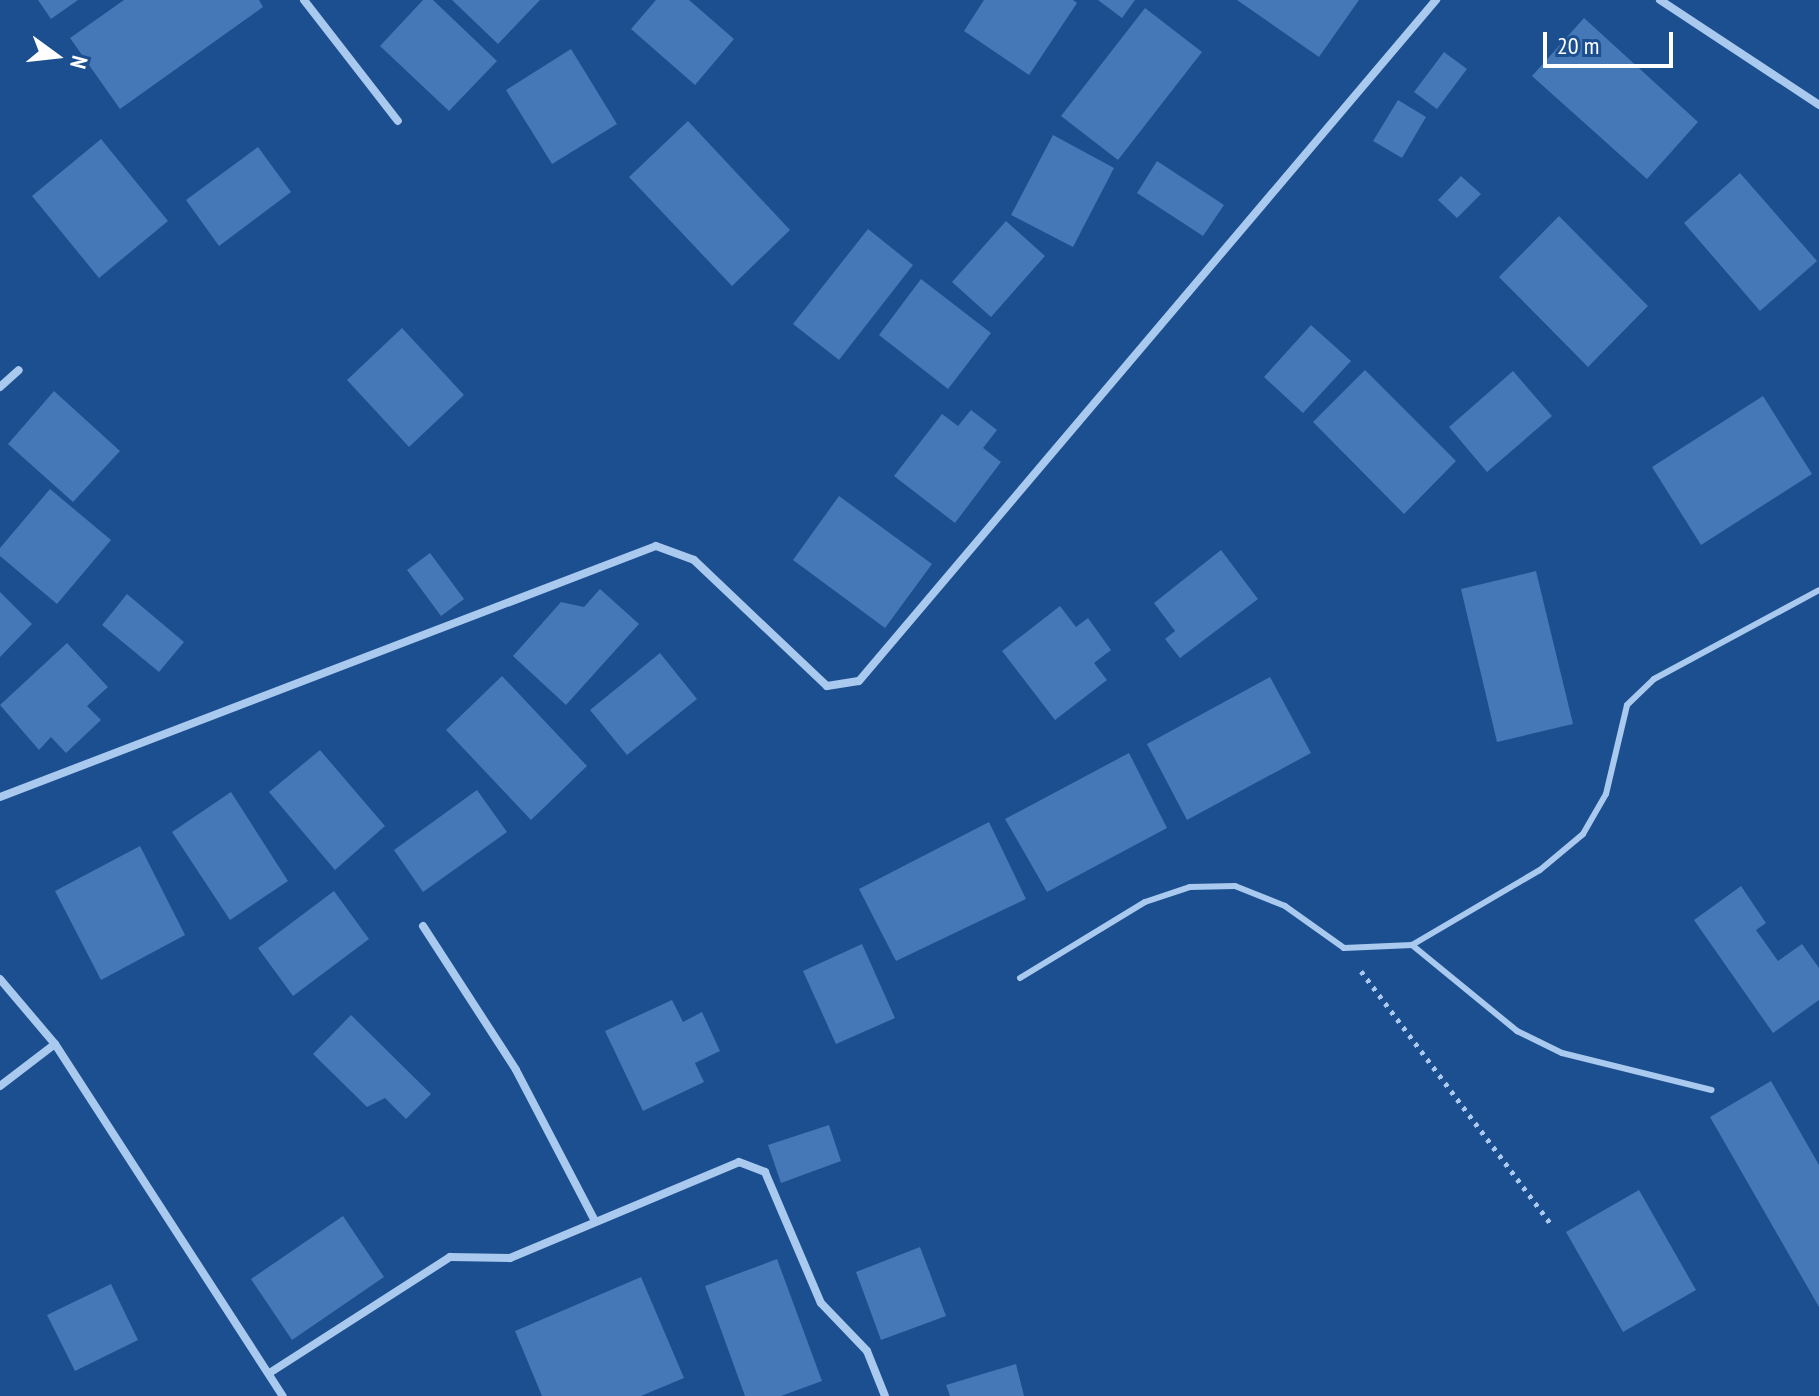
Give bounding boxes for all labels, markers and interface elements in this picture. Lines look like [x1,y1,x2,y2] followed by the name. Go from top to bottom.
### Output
[16,16,96,96] north arrow
[1547,16,1677,66] scale bar
[1557,30,1599,61] text: 20 m
[64,53,94,72] text: N

